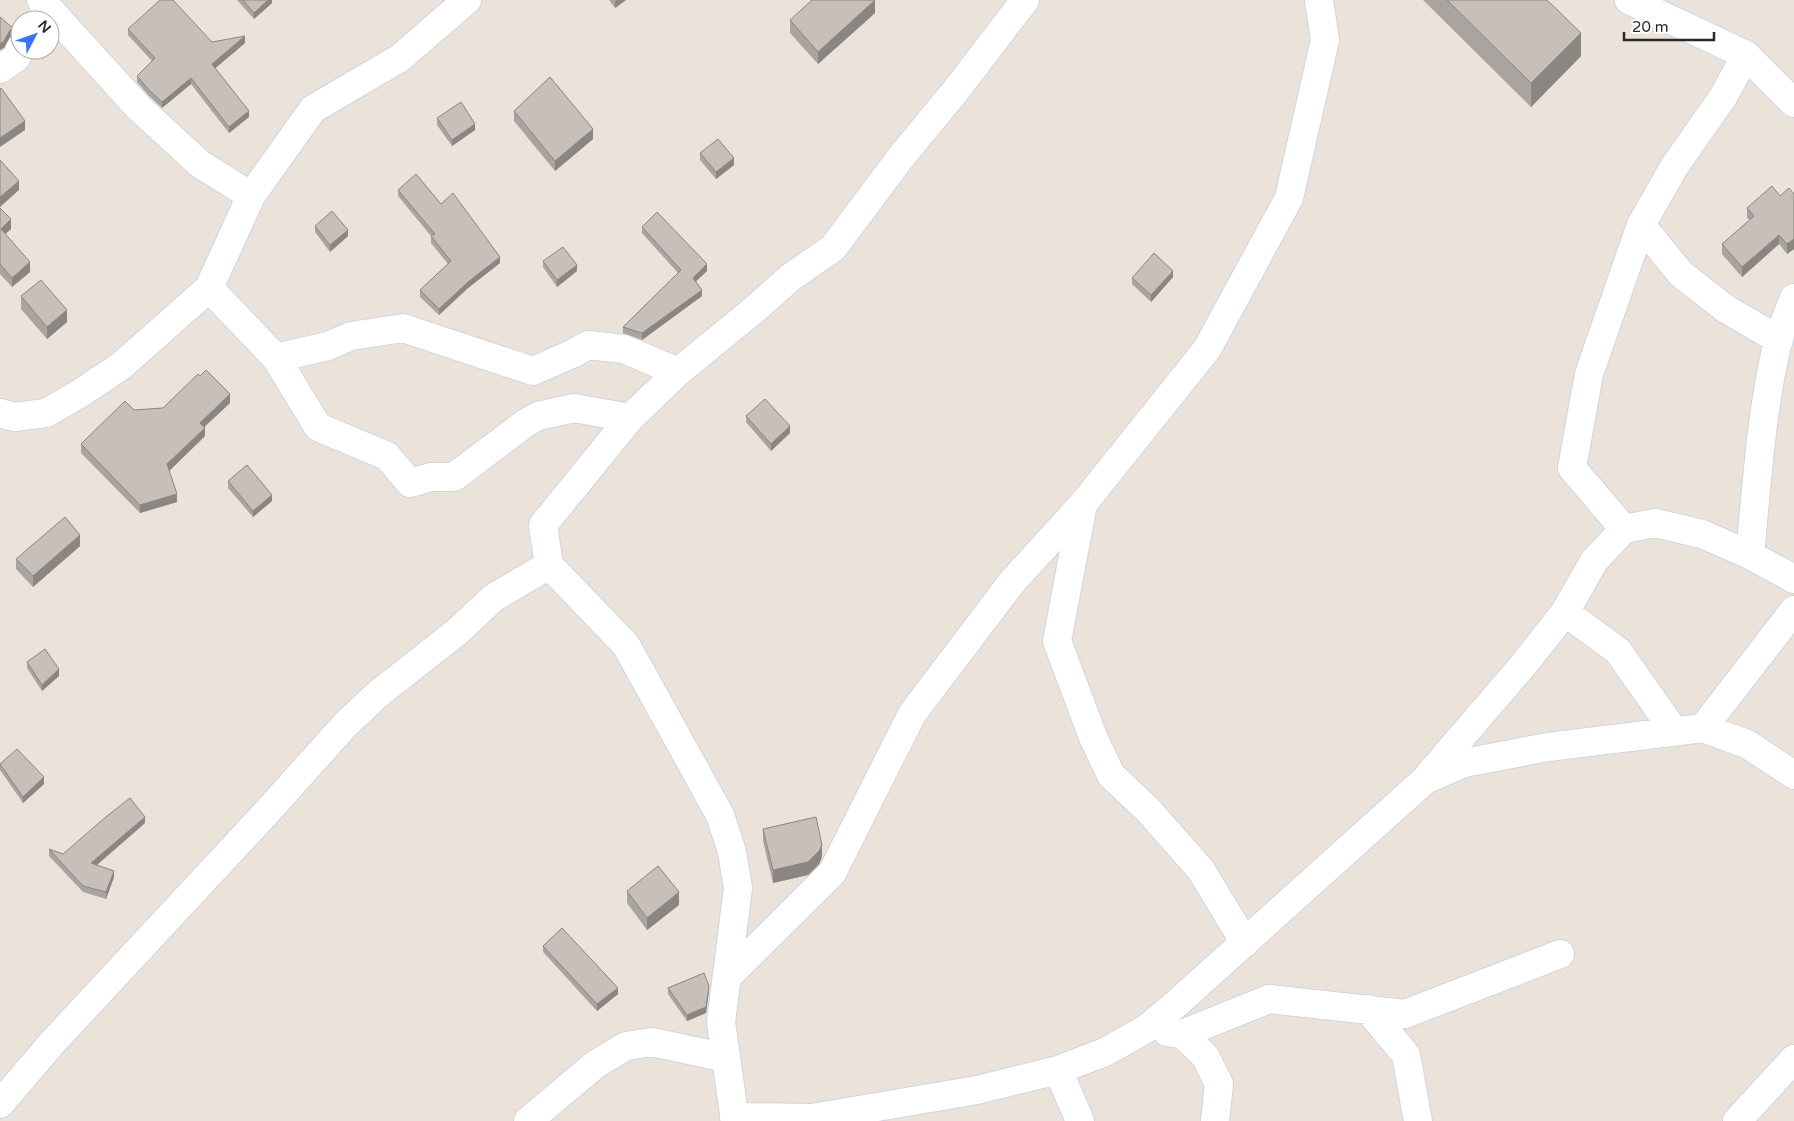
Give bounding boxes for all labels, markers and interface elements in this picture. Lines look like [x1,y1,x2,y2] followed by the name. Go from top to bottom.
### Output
[10,10,60,60] north arrow
[1624,10,1714,42] scale bar
[34,17,55,37] text: N
[1632,18,1669,36] text: 20 m

